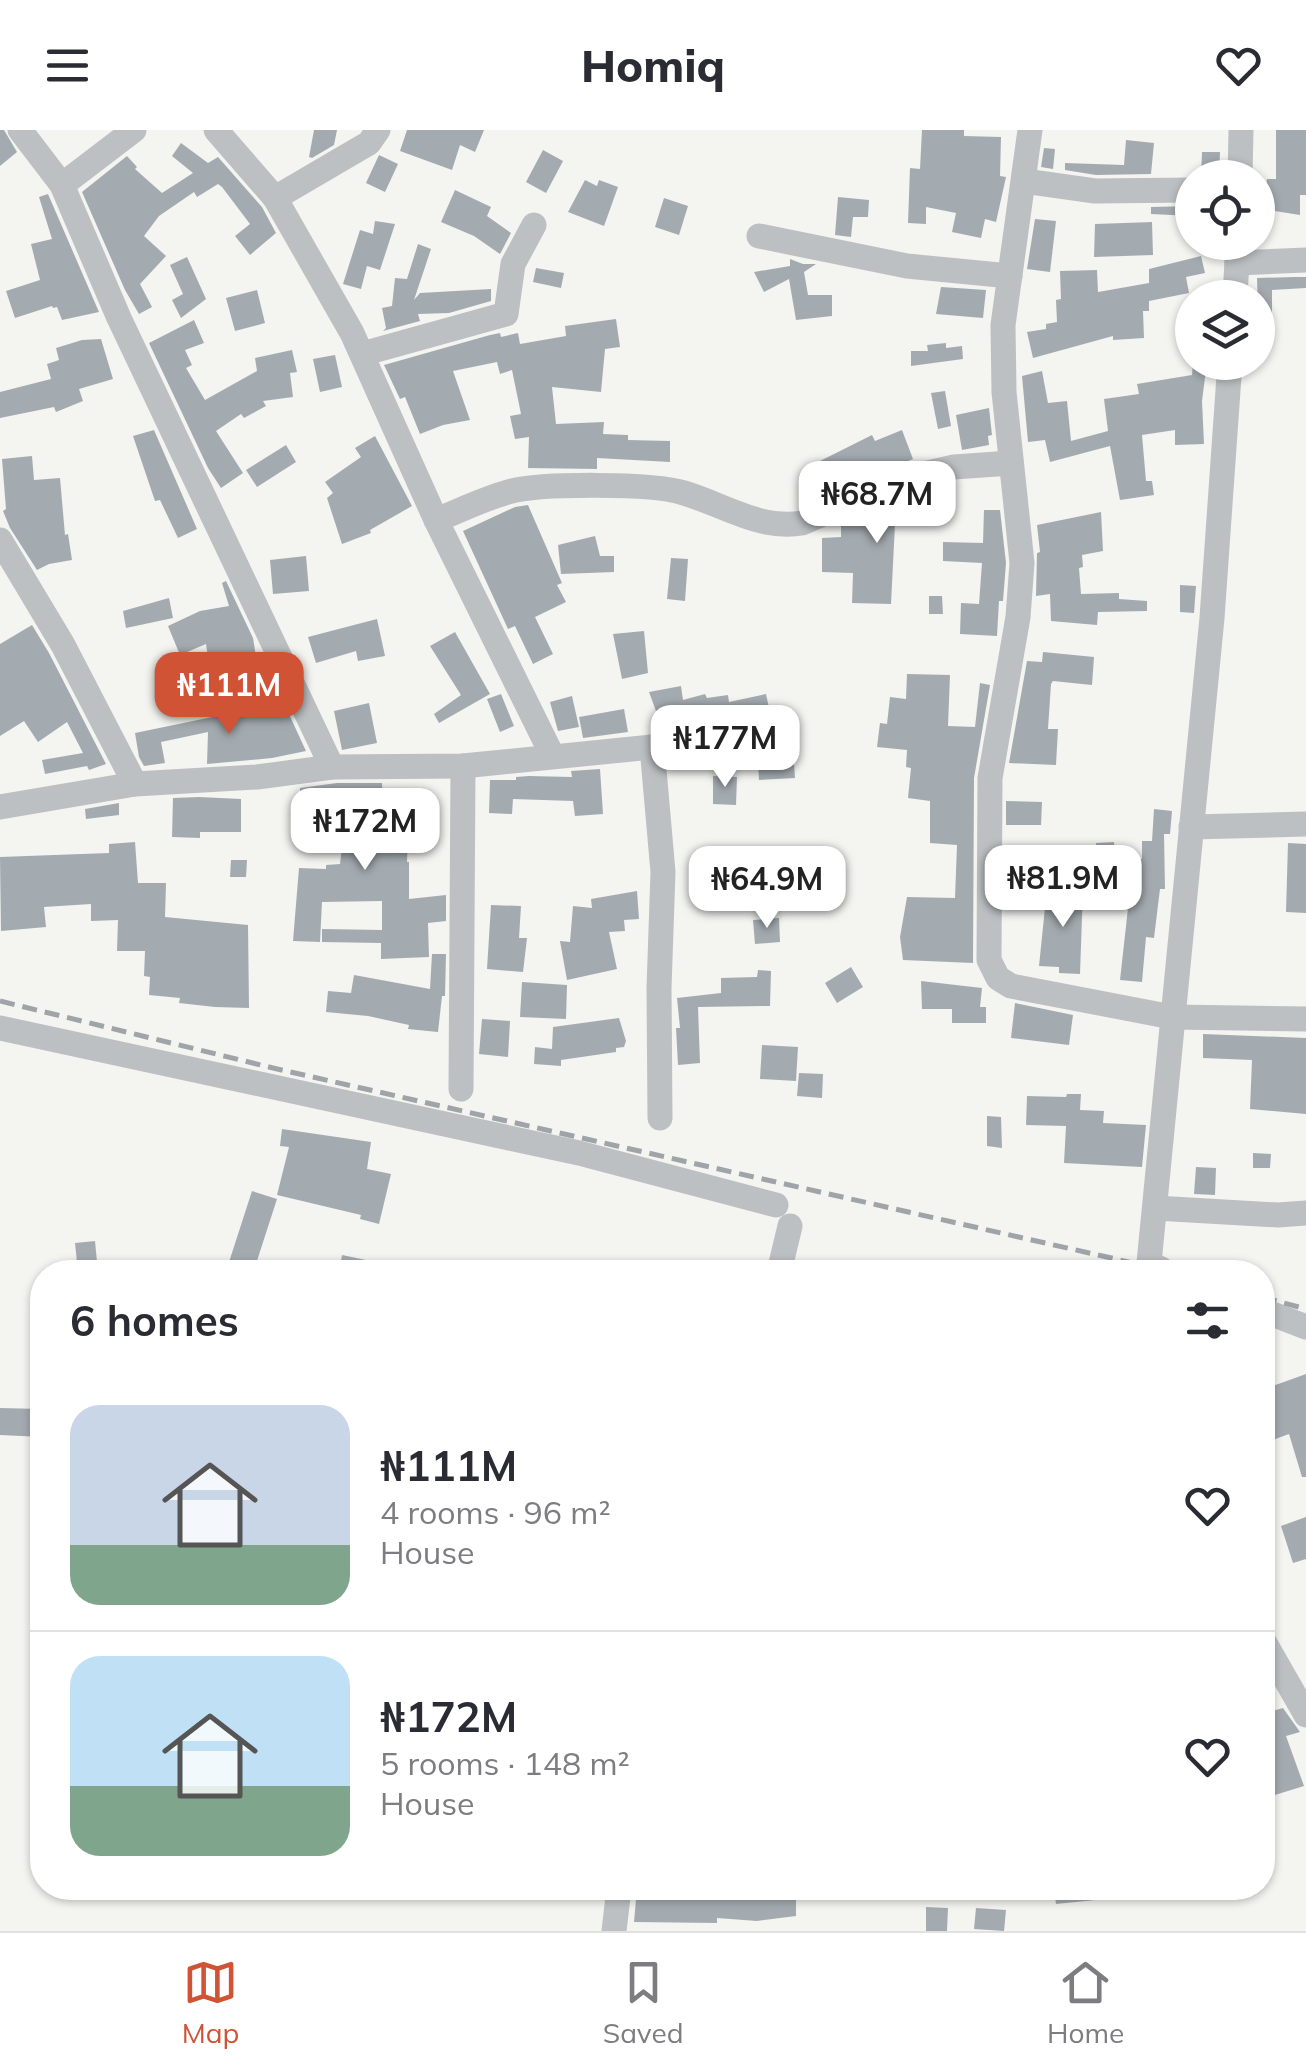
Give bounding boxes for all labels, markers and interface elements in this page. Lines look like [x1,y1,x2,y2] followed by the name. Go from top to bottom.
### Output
[581,37,725,93] text: Homiq
[40,38,95,93] icon: menu
[1211,38,1266,93] icon: heart
[1175,160,1275,380] map controls
[1175,160,1275,260] button: locate
[1175,280,1275,380] button: layers
[796,461,958,546] pin: ₦68.7M
[821,473,933,513] text: ₦68.7M
[159,652,299,737] pin: ₦111M
[177,664,281,704] text: ₦111M
[655,705,795,790] pin: ₦177M
[673,717,777,757] text: ₦177M
[295,788,435,873] pin: ₦172M
[313,800,417,840] text: ₦172M
[982,845,1144,930] pin: ₦81.9M
[686,846,848,931] pin: ₦64.9M
[1007,857,1119,897] text: ₦81.9M
[711,858,823,898] text: ₦64.9M
[1180,1293,1235,1348] icon: filters
[70,1294,239,1347] text: 6 homes
[380,1439,517,1492] text: ₦111M
[150,1445,270,1565] icon: home
[1180,1478,1235,1533] icon: heart
[380,1492,611,1532] text: 4 rooms · 96 m²
[380,1532,475,1572] text: House
[380,1690,517,1743] text: ₦172M
[150,1696,270,1816] icon: home
[1180,1729,1235,1784] icon: heart
[380,1743,630,1783] text: 5 rooms · 148 m²
[380,1783,475,1823] text: House
[182,1955,239,2050] tab: Map
[603,1955,684,2050] tab: Saved
[1047,1955,1124,2050] tab: Home

